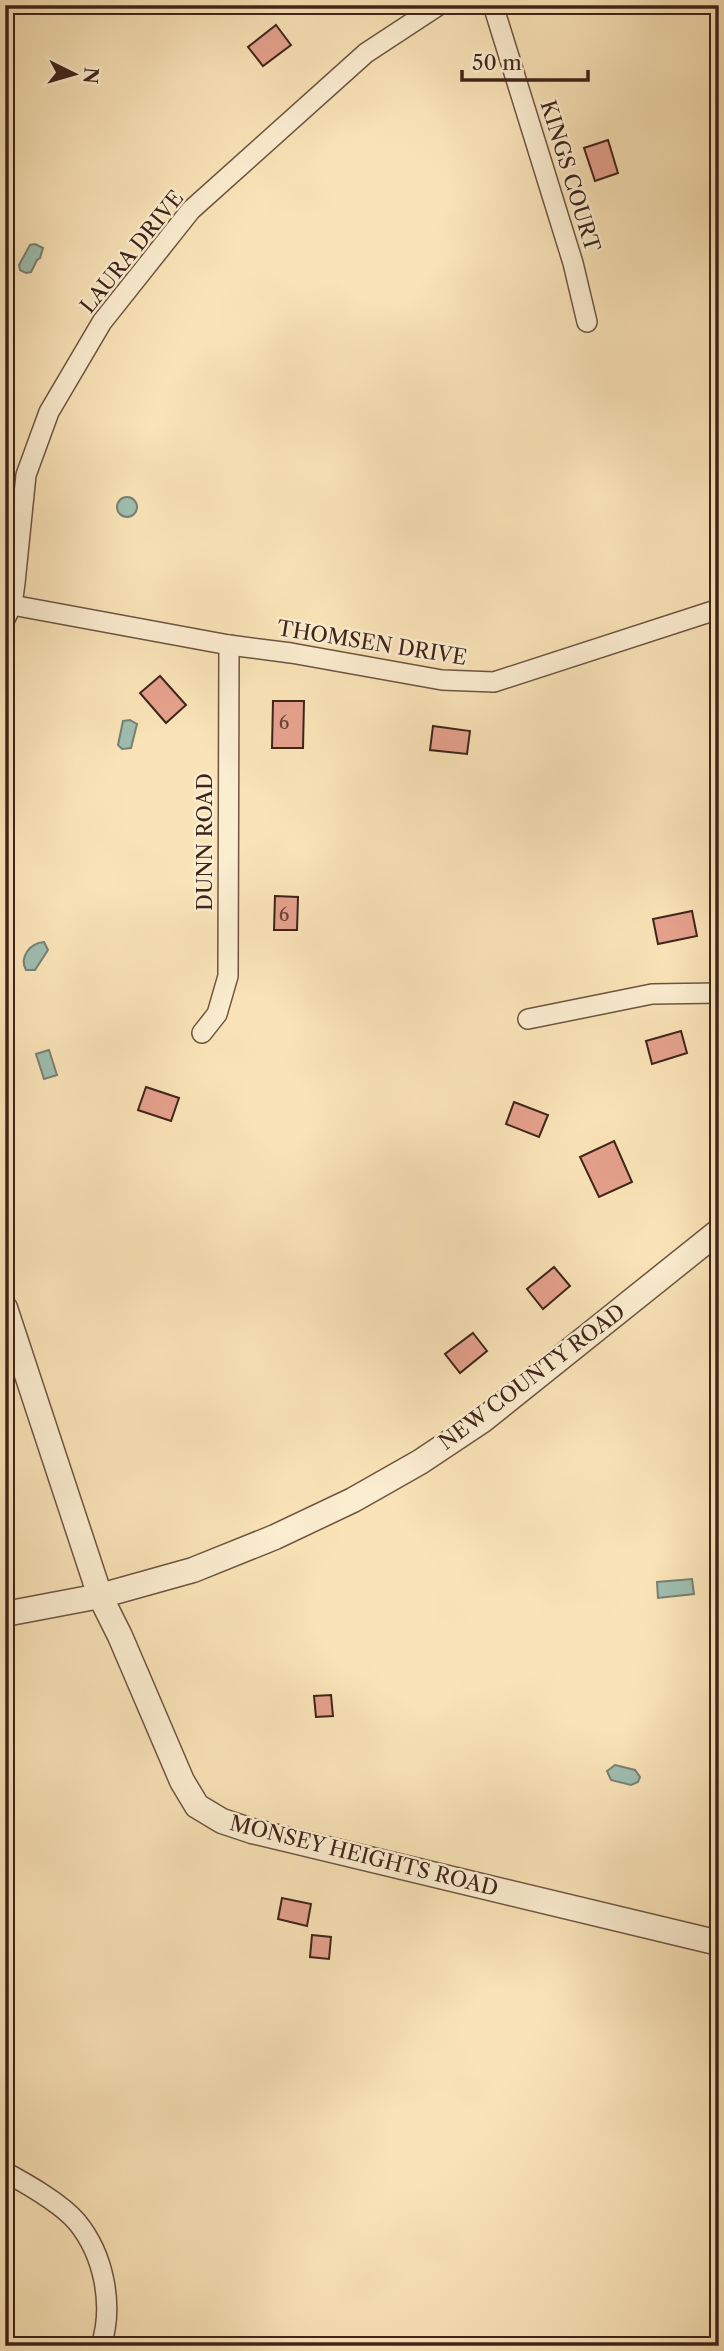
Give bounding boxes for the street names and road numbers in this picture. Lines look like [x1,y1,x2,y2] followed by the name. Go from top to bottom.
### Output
[536,97,605,255] street label: KINGS COURT
[75,186,189,318] street label: LAURA DRIVE
[275,615,469,670] street label: THOMSEN DRIVE
[192,773,217,911] street label: DUNN ROAD
[434,1298,630,1455] street label: NEW COUNTY ROAD
[227,1810,501,1901] street label: MONSEY HEIGHTS ROAD

